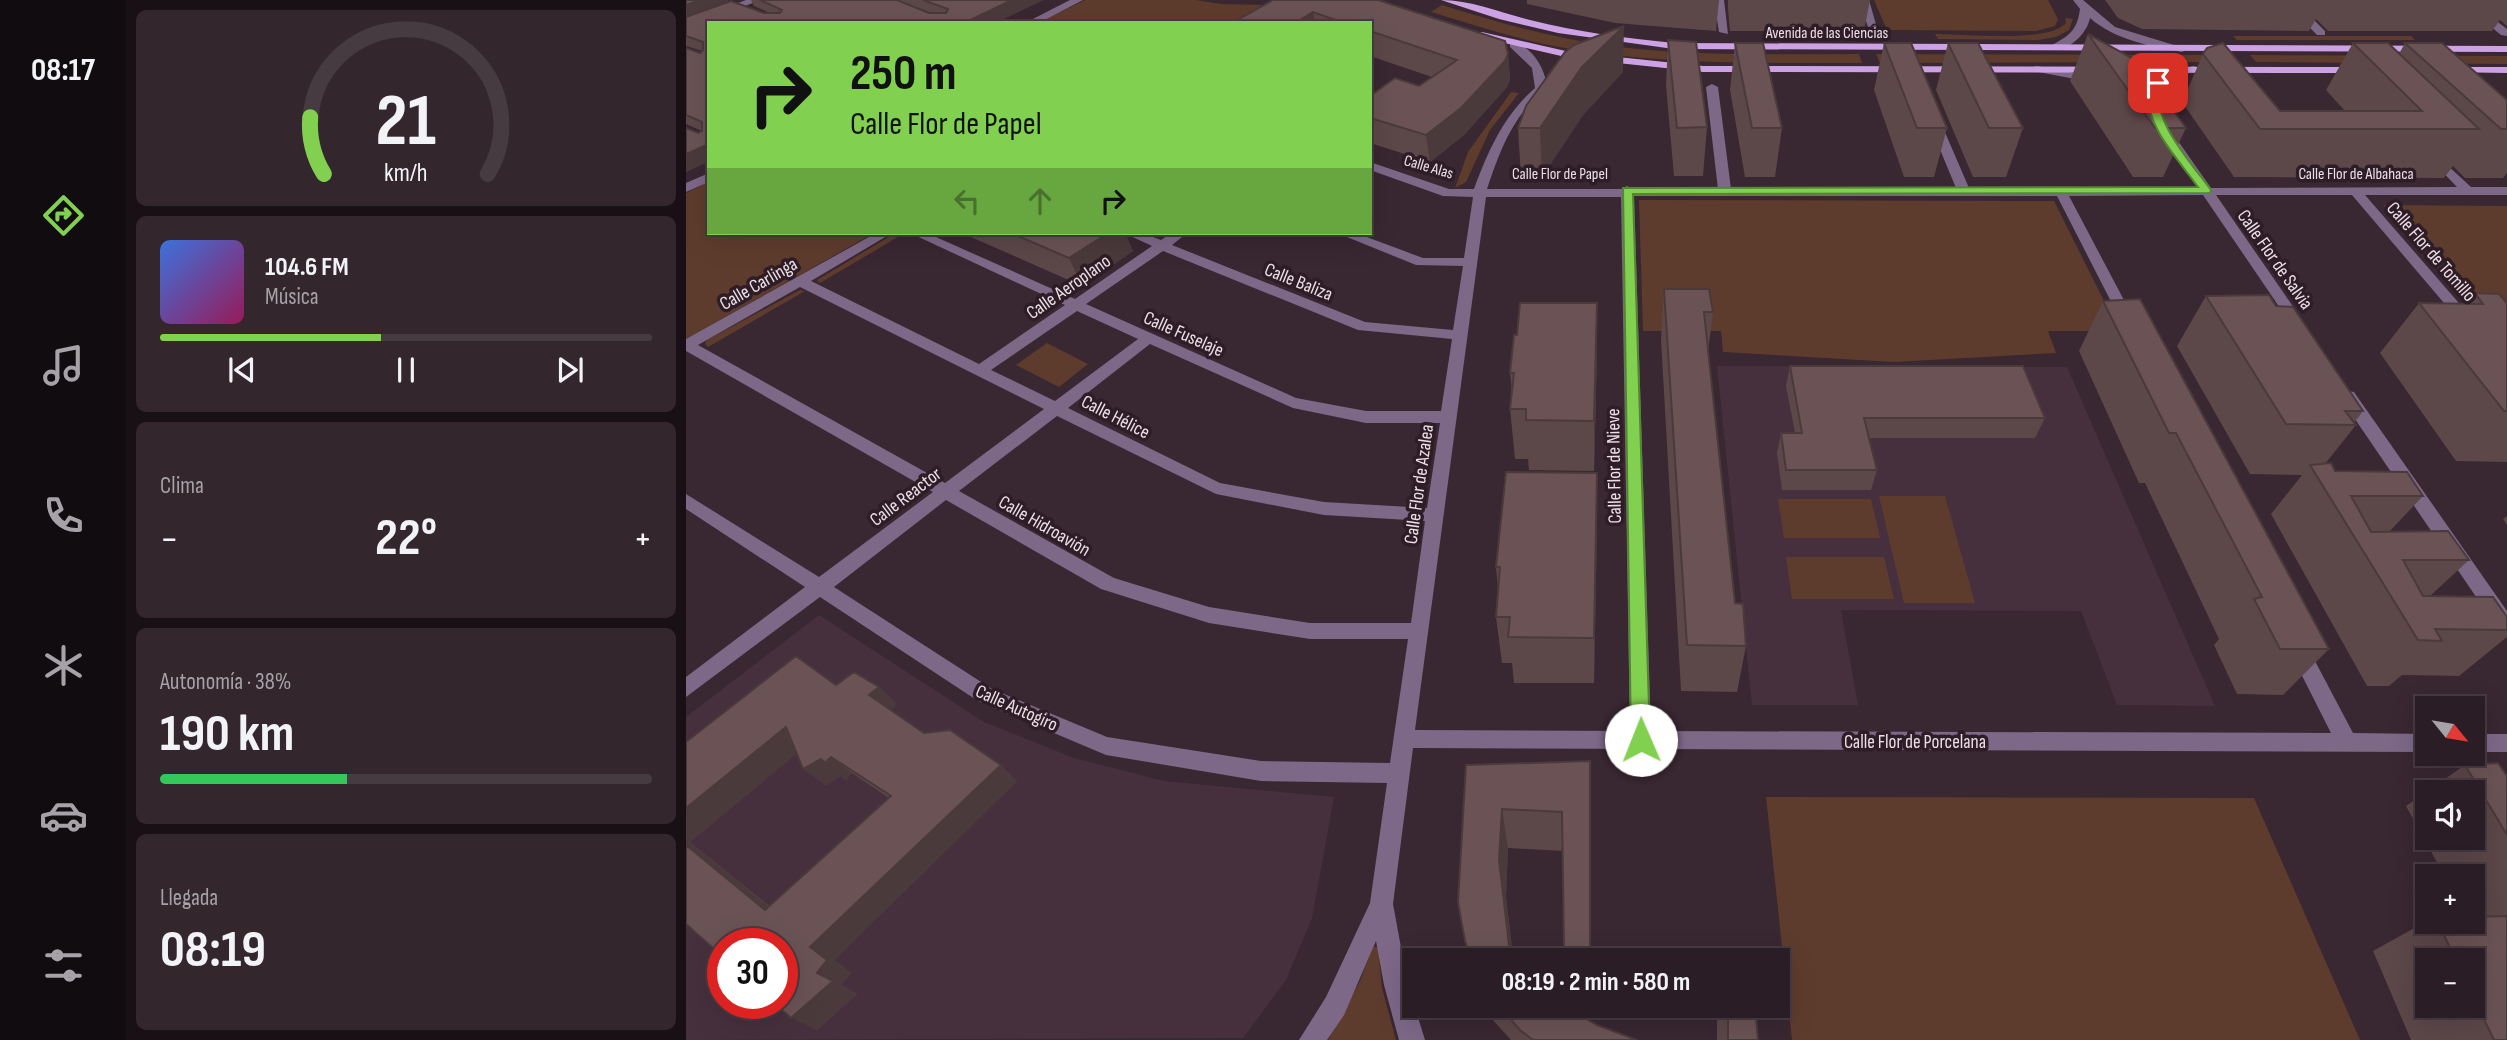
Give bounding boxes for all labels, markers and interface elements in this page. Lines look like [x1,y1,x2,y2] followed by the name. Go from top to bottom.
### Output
[1765,24,1889,43] street label: Avenida de las Ciencias
[850,45,956,104] text: 250 m
[735,49,826,140] icon: right
[31,51,95,90] text: 08:17
[2128,53,2188,113] pin
[2139,64,2177,102] icon: arrive
[376,78,436,166] text: 21
[850,105,1042,144] text: Calle Flor de Papel
[1402,151,1456,184] street label: Calle Alas
[384,158,428,189] text: km/h
[1512,165,1608,184] street label: Calle Flor de Papel
[2298,165,2414,184] street label: Calle Flor de Albahaca
[948,182,986,220] icon: left
[1021,182,1059,220] icon: ahead
[1094,182,1132,220] icon: right
[39,191,88,240] icon: directions
[2381,197,2480,307] street label: Calle Flor de Tomillo
[2232,205,2318,314] street label: Calle Flor de Salvia
[1022,250,1115,325] street label: Calle Aeroplano
[265,252,349,283] text: 104.6 FM
[716,253,802,316] street label: Calle Carlinga
[1261,258,1336,306] street label: Calle Baliza
[265,283,319,311] text: Música
[1140,306,1227,362] street label: Calle Fuselaje
[39,341,88,390] icon: music
[223,351,261,389] icon: previous
[387,351,425,389] icon: pause
[551,351,589,389] icon: next
[1077,390,1153,444] street label: Calle Hélice
[1602,408,1627,524] street label: Calle Flor de Nieve
[1400,423,1439,545] street label: Calle Flor de Azalea
[865,462,947,532] street label: Calle Reactor
[160,472,204,500] text: Clima
[39,491,88,540] icon: phone
[994,491,1094,562] street label: Calle Hidroavión
[375,507,437,570] text: 22°
[160,517,179,562] text: −
[633,517,652,562] text: +
[39,641,88,690] icon: climate
[160,668,291,696] text: Autonomía · 38%
[972,680,1061,737] street label: Calle Autogiro
[2415,696,2485,766] north arrow
[2415,696,2485,1018] map controls
[160,703,294,766] text: 190 km
[1604,703,1678,777] position arrow
[1844,731,1986,754] street label: Calle Flor de Porcelana
[2415,780,2485,850] button: sound
[39,791,88,840] icon: car
[2415,864,2485,934] button: +
[160,884,218,912] text: Llegada
[160,919,266,982] text: 08:19
[707,928,798,1019] speed limit sign: 30
[39,941,88,990] icon: filters
[2415,948,2485,1018] button: −
[1502,967,1690,998] text: 08:19 · 2 min · 580 m

